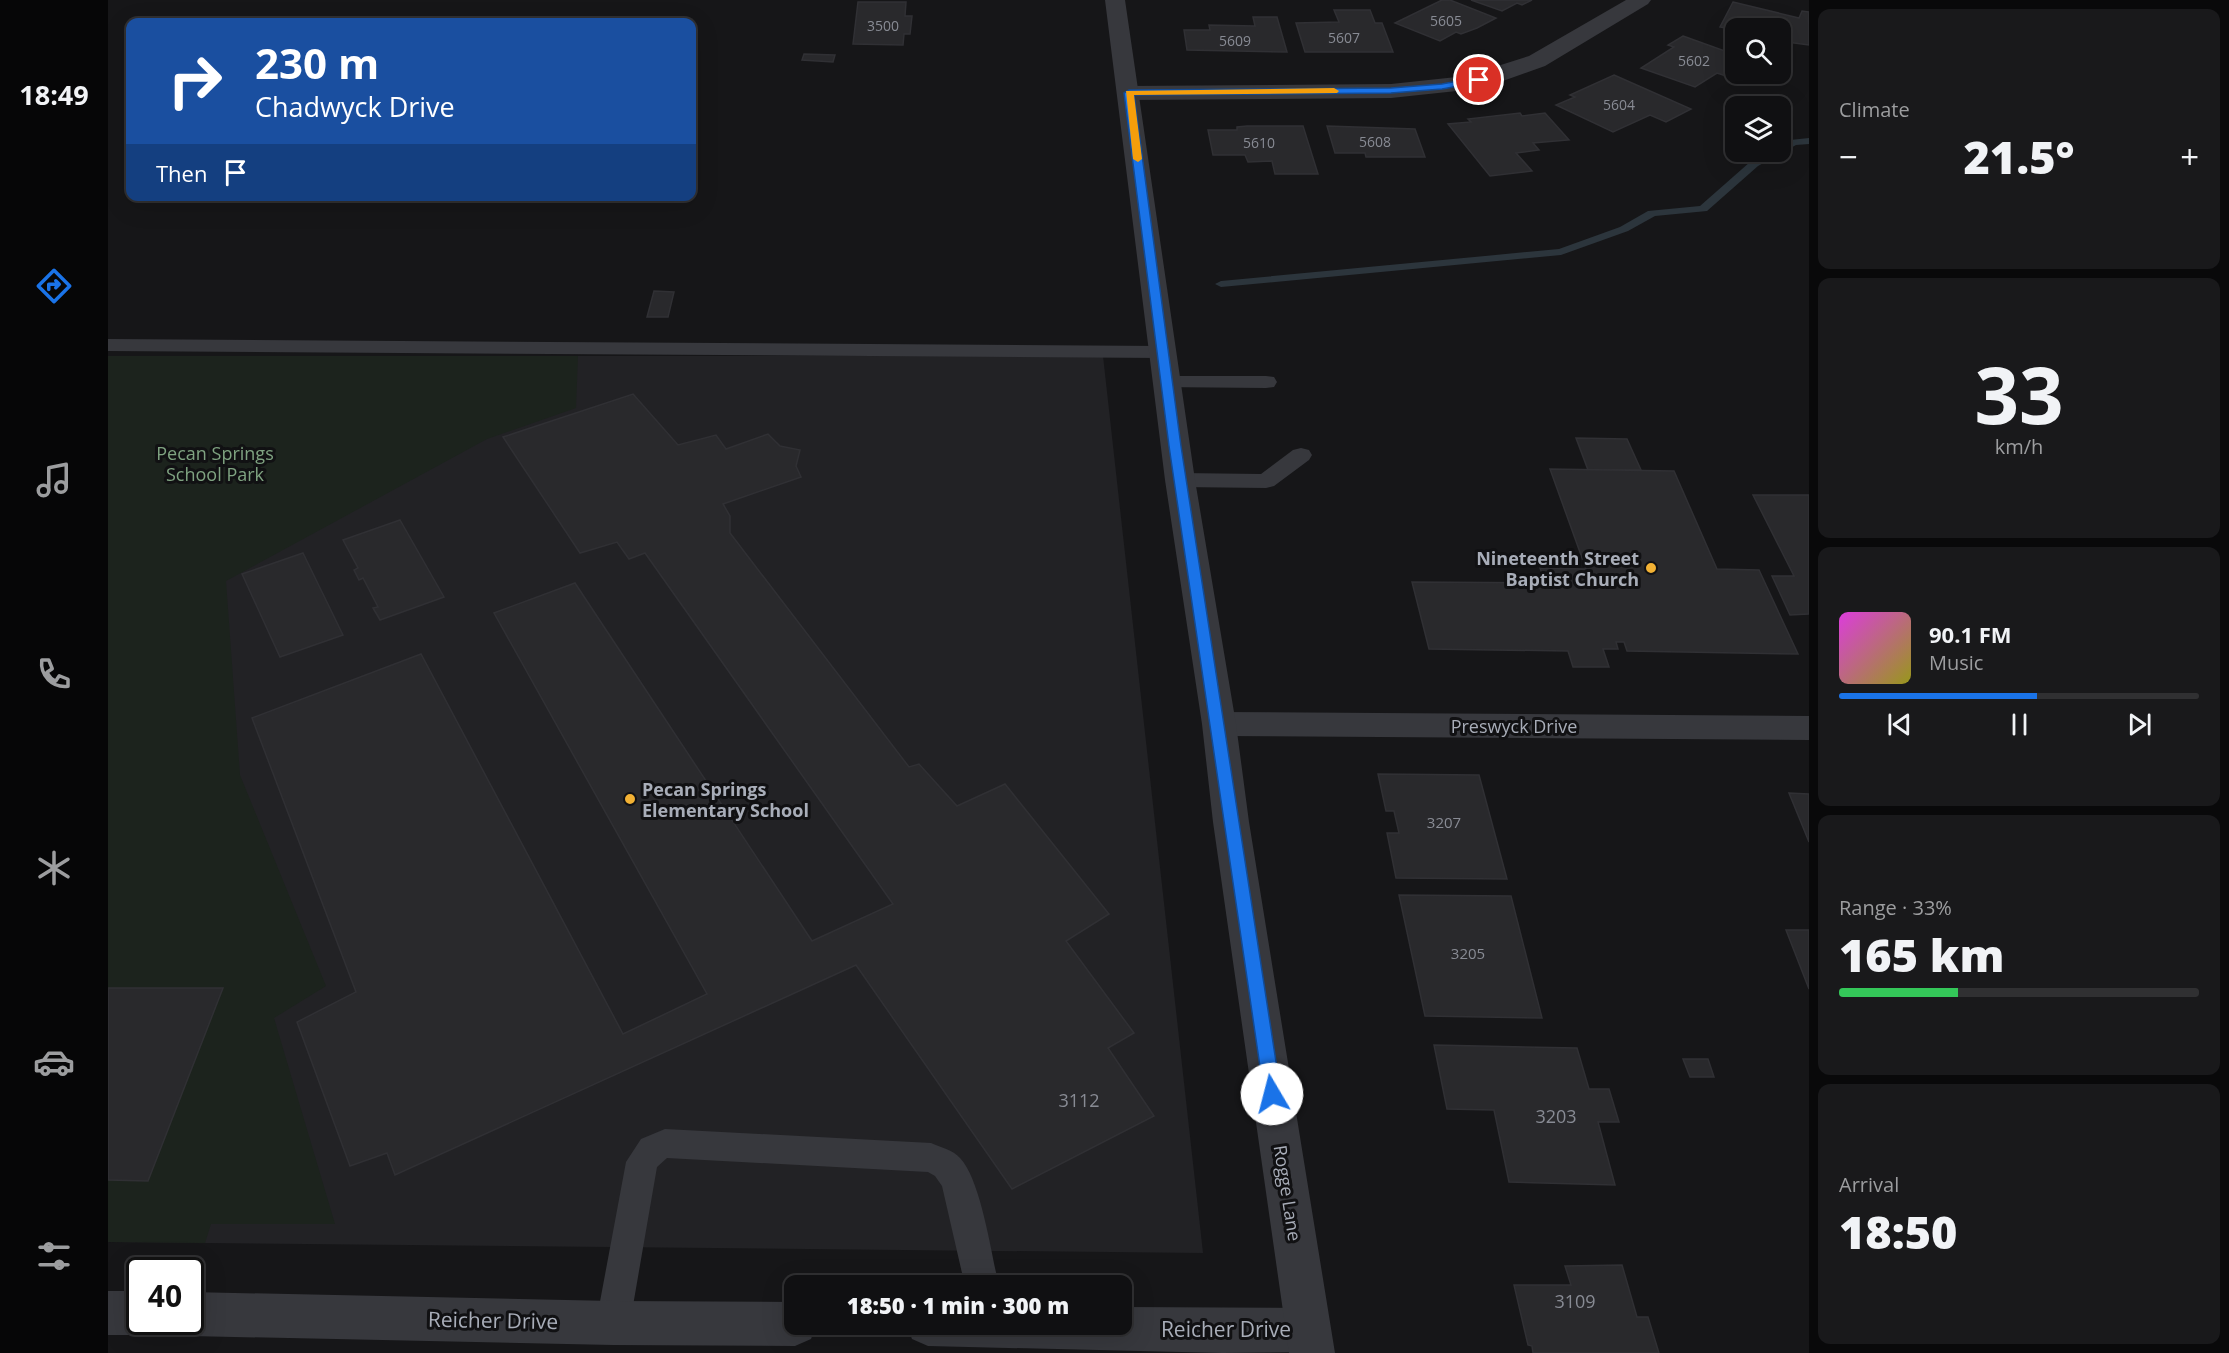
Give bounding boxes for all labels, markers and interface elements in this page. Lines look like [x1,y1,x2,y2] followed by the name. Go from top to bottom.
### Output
[1430,11,1462,30] house number: 5605
[867,16,899,35] house number: 3500
[1725,18,1791,162] map controls
[1725,18,1791,84] button: search
[1328,28,1360,47] house number: 5607
[1219,31,1251,50] house number: 5609
[255,34,379,91] text: 230 m
[156,42,234,120] icon: right
[1678,51,1710,70] house number: 5602
[1453,54,1504,105] pin
[1462,63,1495,96] icon: arrive
[19,76,89,113] text: 18:49
[255,88,455,125] text: Chadwyck Drive
[1603,95,1635,114] house number: 5604
[1725,96,1791,162] button: layers
[1839,96,1910,123] text: Climate
[1963,126,2075,187] text: 21.5°
[1359,132,1391,151] house number: 5608
[1243,133,1275,152] house number: 5610
[1839,134,1858,179] text: −
[2180,134,2199,179] text: +
[219,156,252,189] icon: arrive
[156,158,207,188] text: Then
[33,265,75,307] icon: directions
[1974,341,2064,447] text: 33
[1995,433,2043,460] text: km/h
[156,441,274,486] park label: Pecan Springs School Park
[33,459,75,501] icon: music
[1476,546,1639,591] place label: Nineteenth Street Baptist Church
[1644,561,1658,575] marker: Nineteenth Street Baptist Church
[1929,619,2012,649] text: 90.1 FM
[1929,649,1983,676] text: Music
[33,653,75,695] icon: phone
[1883,708,1916,741] icon: previous
[2003,708,2036,741] icon: pause
[2123,708,2156,741] icon: next
[1451,714,1577,738] street label: Preswyck Drive
[642,777,809,822] place label: Pecan Springs Elementary School
[623,792,637,806] marker: Pecan Springs Elementary School
[1427,812,1461,832] house number: 3207
[33,847,75,889] icon: climate
[1839,894,1952,921] text: Range · 33%
[1839,924,2004,985] text: 165 km
[1451,943,1485,963] house number: 3205
[33,1041,75,1083] icon: car
[1240,1062,1304,1126] position arrow
[1058,1088,1100,1112] house number: 3112
[1535,1104,1577,1128] house number: 3203
[1269,1143,1307,1243] street label: Rogge Lane
[1839,1171,1899,1198] text: Arrival
[1839,1201,1957,1262] text: 18:50
[33,1235,75,1277] icon: filters
[126,1257,204,1335] speed limit sign: 40
[1554,1289,1596,1313] house number: 3109
[847,1290,1069,1320] text: 18:50 · 1 min · 300 m
[428,1305,558,1335] street label: Reicher Drive
[1161,1315,1291,1343] street label: Reicher Drive

